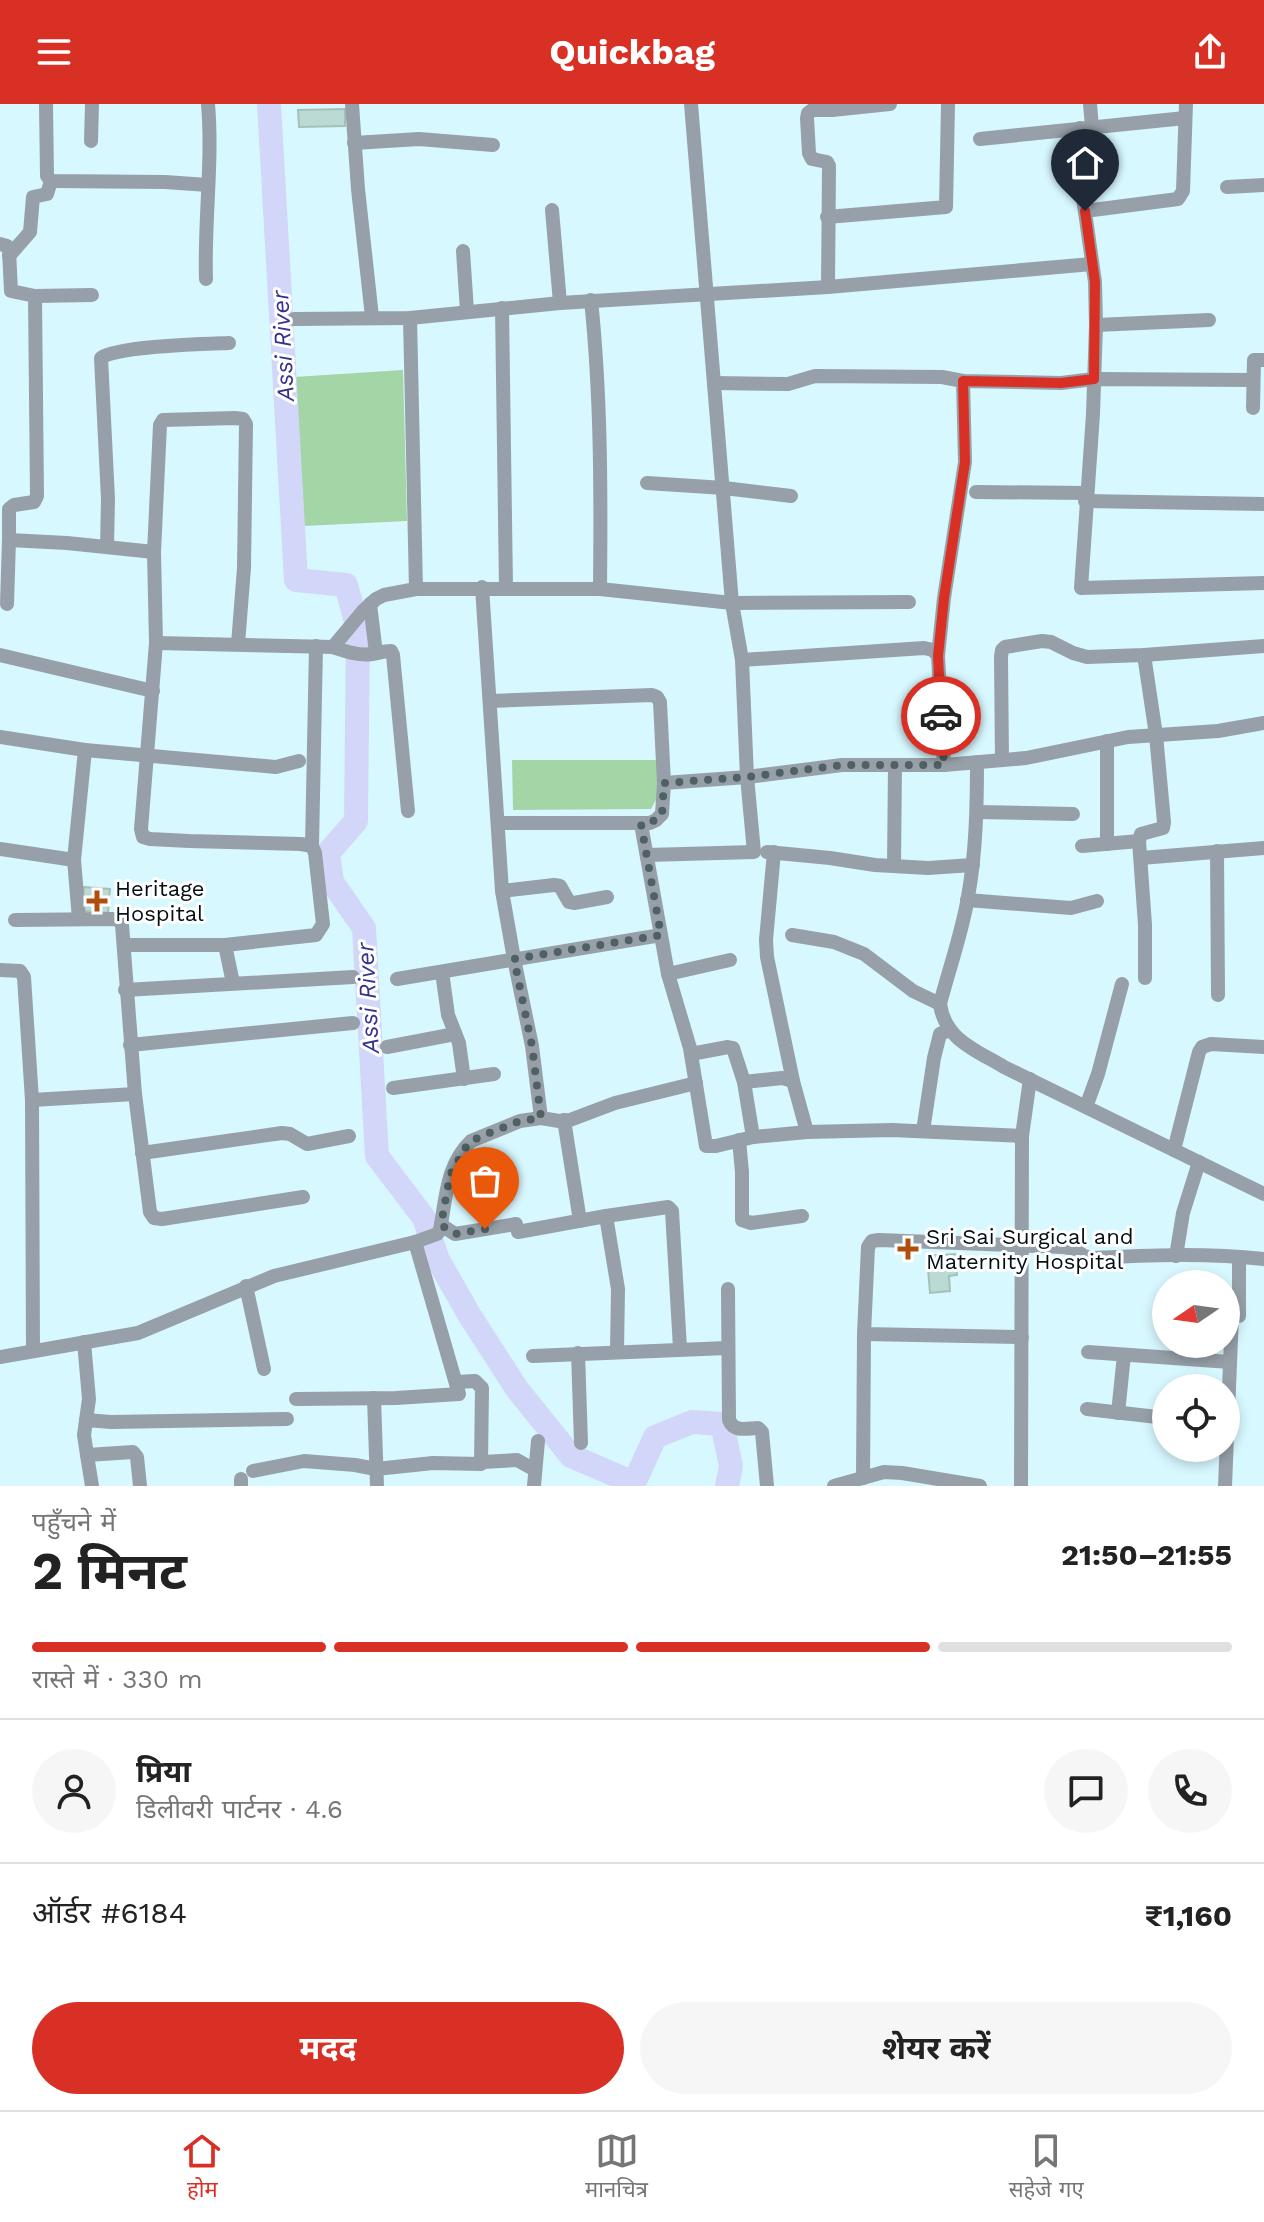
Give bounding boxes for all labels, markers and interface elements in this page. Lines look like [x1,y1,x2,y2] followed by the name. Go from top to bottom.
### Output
[32,30,76,74] icon: menu
[1188,30,1232,74] icon: share
[549,31,715,73] text: Quickbag
[1051,129,1119,211] pin
[1063,141,1107,185] icon: home
[266,288,300,403] water label: Assi River
[901,676,981,756] courier
[919,694,963,738] icon: car
[115,876,205,926] place label: Heritage Hospital
[86,890,108,912] marker: Heritage Hospital
[351,940,385,1055] water label: Assi River
[451,1147,519,1229] pin
[463,1159,507,1203] icon: bag
[926,1224,1134,1274] place label: Sri Sai Surgical and Maternity Hospital
[897,1238,919,1260] marker: Sri Sai Surgical and Maternity Hospital
[1152,1270,1240,1358] north arrow
[1152,1270,1240,1462] map controls
[1152,1374,1240,1462] button: locate
[32,1507,116,1537] text: पहुँचने में
[1061,1537,1232,1572] text: 21:50–21:55
[32,1541,187,1602] text: 2 मिनट
[32,1664,202,1694] text: रास्ते में · 330 m
[32,1749,116,1833] button: person
[1044,1749,1128,1833] button: chat
[1148,1749,1232,1833] button: phone
[136,1754,191,1789] text: प्रिया
[136,1794,343,1824] text: डिलीवरी पार्टनर · 4.6
[32,1895,187,1930] text: ऑर्डर #6184
[1145,1898,1232,1933] text: ₹1,160
[32,2002,624,2094] button: मदद
[640,2002,1232,2094] button: शेयर करें
[180,2129,224,2206] tab: होम
[585,2129,648,2206] tab: मानचित्र
[1009,2129,1084,2206] tab: सहेजे गए

